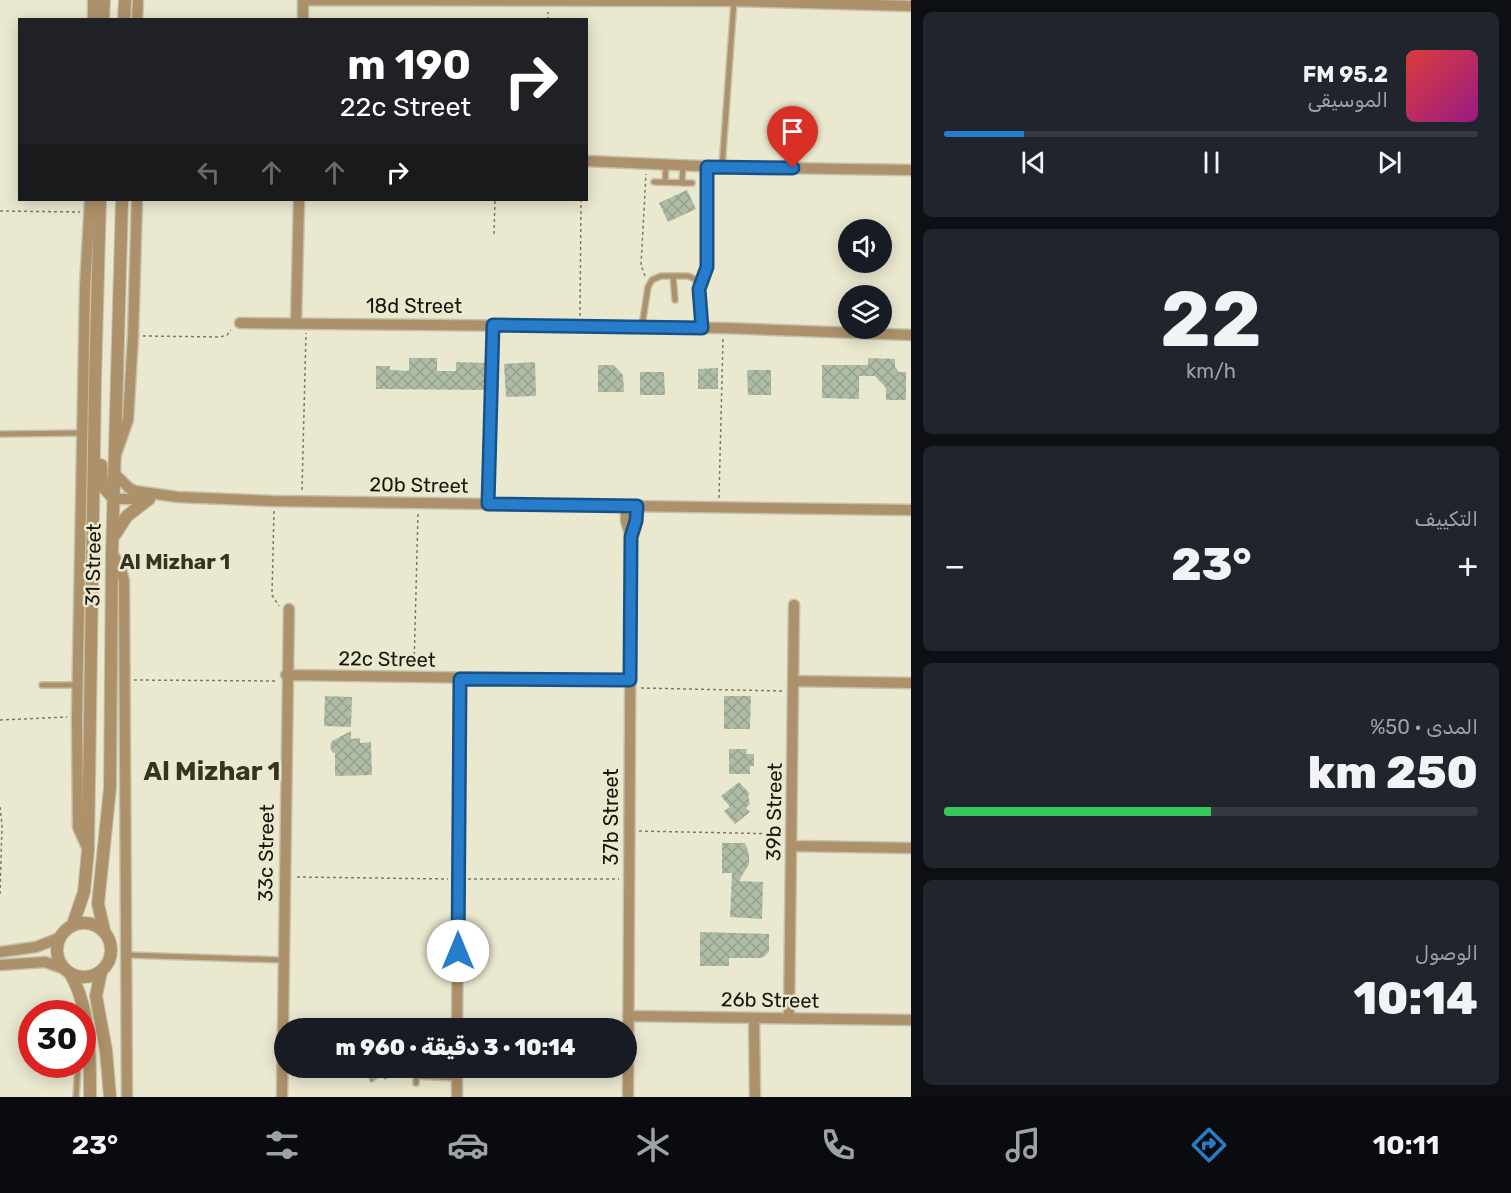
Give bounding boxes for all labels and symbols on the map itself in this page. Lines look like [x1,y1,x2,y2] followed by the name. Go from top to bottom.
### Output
[767,106,818,168] pin
[366,294,462,318] street label: 18d Street
[369,472,469,498] street label: 20b Street
[80,523,106,607] street label: 31 Street
[120,549,230,574] district label: Al Mizhar 1
[338,646,436,672] street label: 22c Street
[144,756,280,787] district label: Al Mizhar 1
[761,762,787,861] street label: 39b Street
[599,768,623,865] street label: 37b Street
[253,804,279,902] street label: 33c Street
[426,919,490,983] position arrow
[721,987,820,1013] street label: 26b Street
[18,1000,96,1078] speed limit sign: 30

